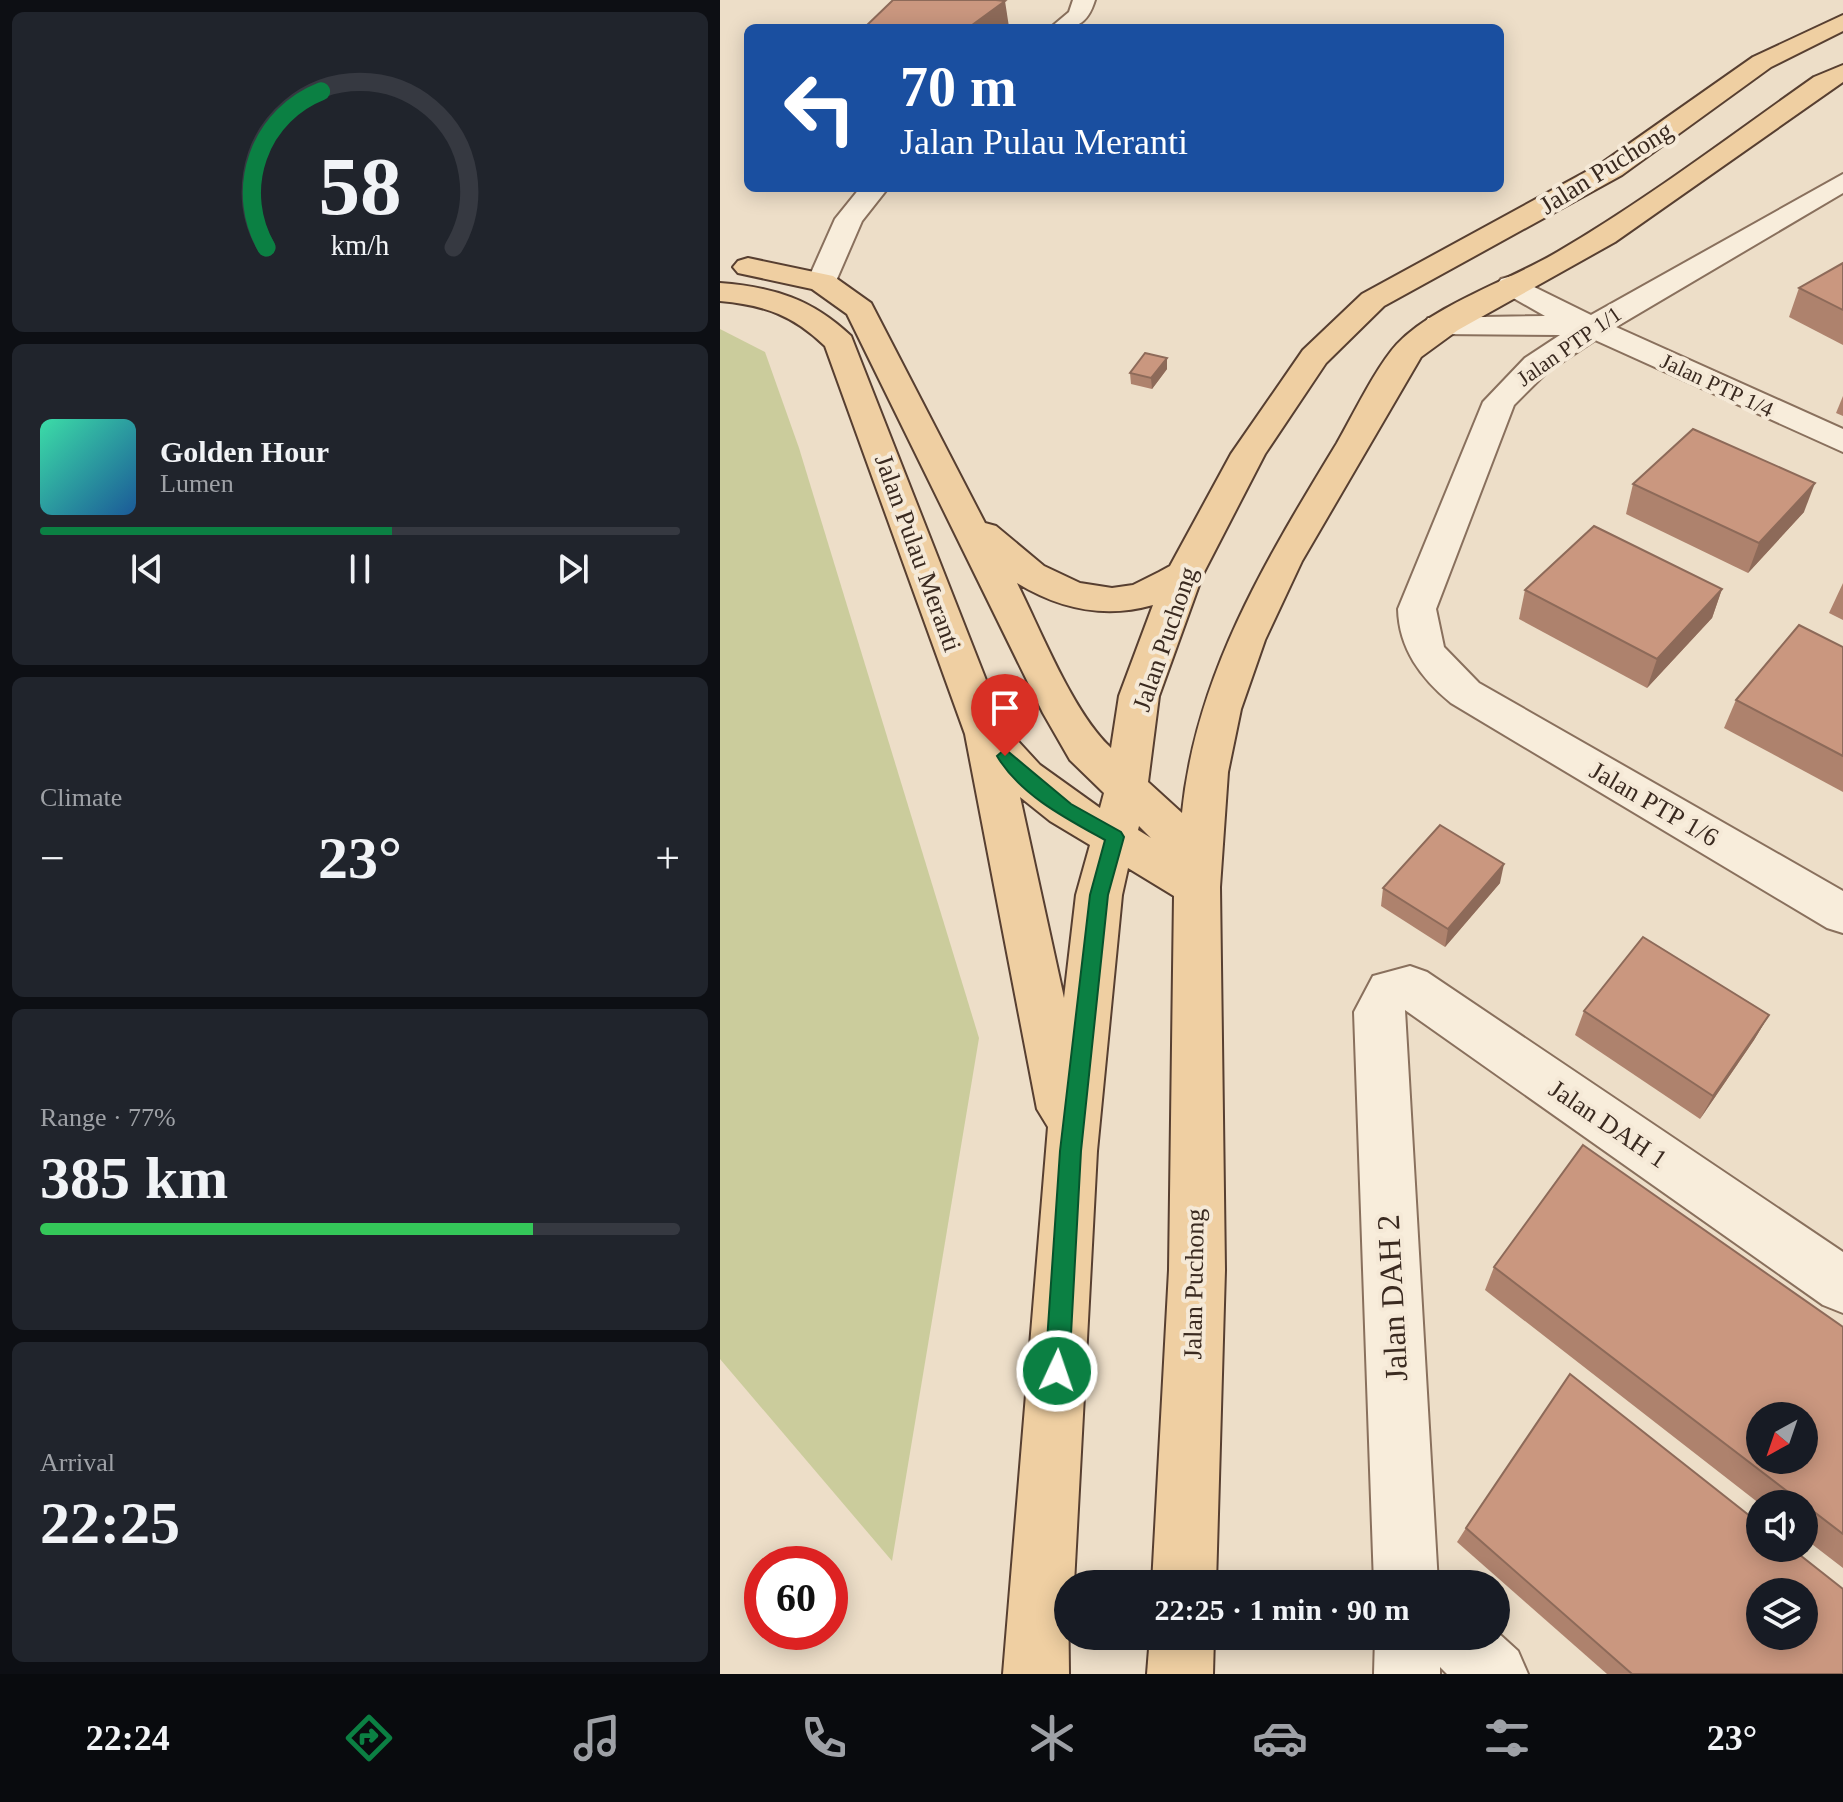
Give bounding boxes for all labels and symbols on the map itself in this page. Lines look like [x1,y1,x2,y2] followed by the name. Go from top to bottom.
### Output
[1534,116,1678,220] street label: Jalan Puchong
[1512,301,1626,391] street label: Jalan PTP 1/1
[1657,348,1777,422] street label: Jalan PTP 1/4
[869,450,967,656] street label: Jalan Pulau Meranti
[1127,563,1203,715] street label: Jalan Puchong
[971,674,1039,756] pin
[1585,756,1723,852] street label: Jalan PTP 1/6
[1544,1074,1672,1174] street label: Jalan DAH 1
[1178,1208,1210,1360] street label: Jalan Puchong
[1370,1214,1414,1382] street label: Jalan DAH 2
[1015,1329,1099,1413] position arrow
[1746,1402,1818,1474] north arrow
[744,1546,848,1650] speed limit sign: 60

